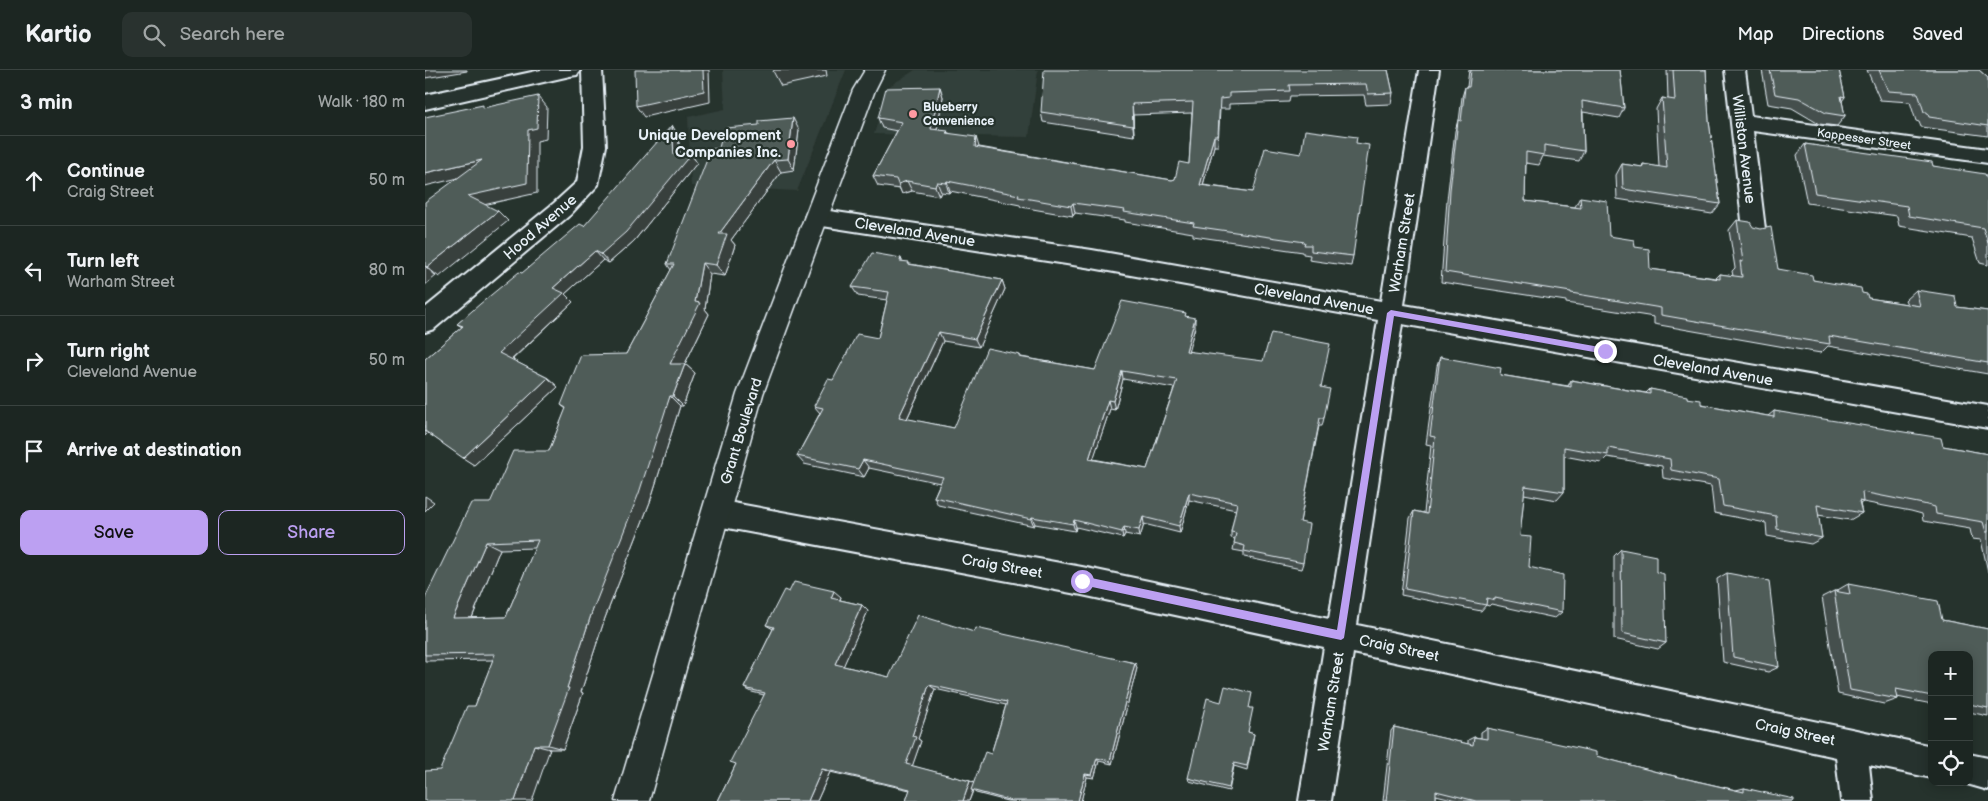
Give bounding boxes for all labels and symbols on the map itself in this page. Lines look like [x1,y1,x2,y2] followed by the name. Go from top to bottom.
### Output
[1727,93,1760,205] street label: Williston Avenue
[923,100,994,129] place label: Blueberry Convenience
[907,108,919,120] marker: Blueberry Convenience
[1816,125,1912,154] street label: Kappesser Street
[638,126,781,162] place label: Unique Development Companies Inc.
[785,138,797,150] marker: Unique Development Companies Inc.
[500,190,581,264] street label: Hood Avenue
[1385,191,1420,294] street label: Warham Street
[853,214,977,251] street label: Cleveland Avenue
[1252,280,1376,319] street label: Cleveland Avenue
[1594,340,1617,363] route end
[1651,351,1775,390] street label: Cleveland Avenue
[716,376,767,487] street label: Grant Boulevard
[960,550,1044,583] street label: Craig Street
[1071,570,1094,593] route start
[1357,631,1441,666] street label: Craig Street
[1314,650,1349,753] street label: Warham Street
[1753,715,1837,750] street label: Craig Street

